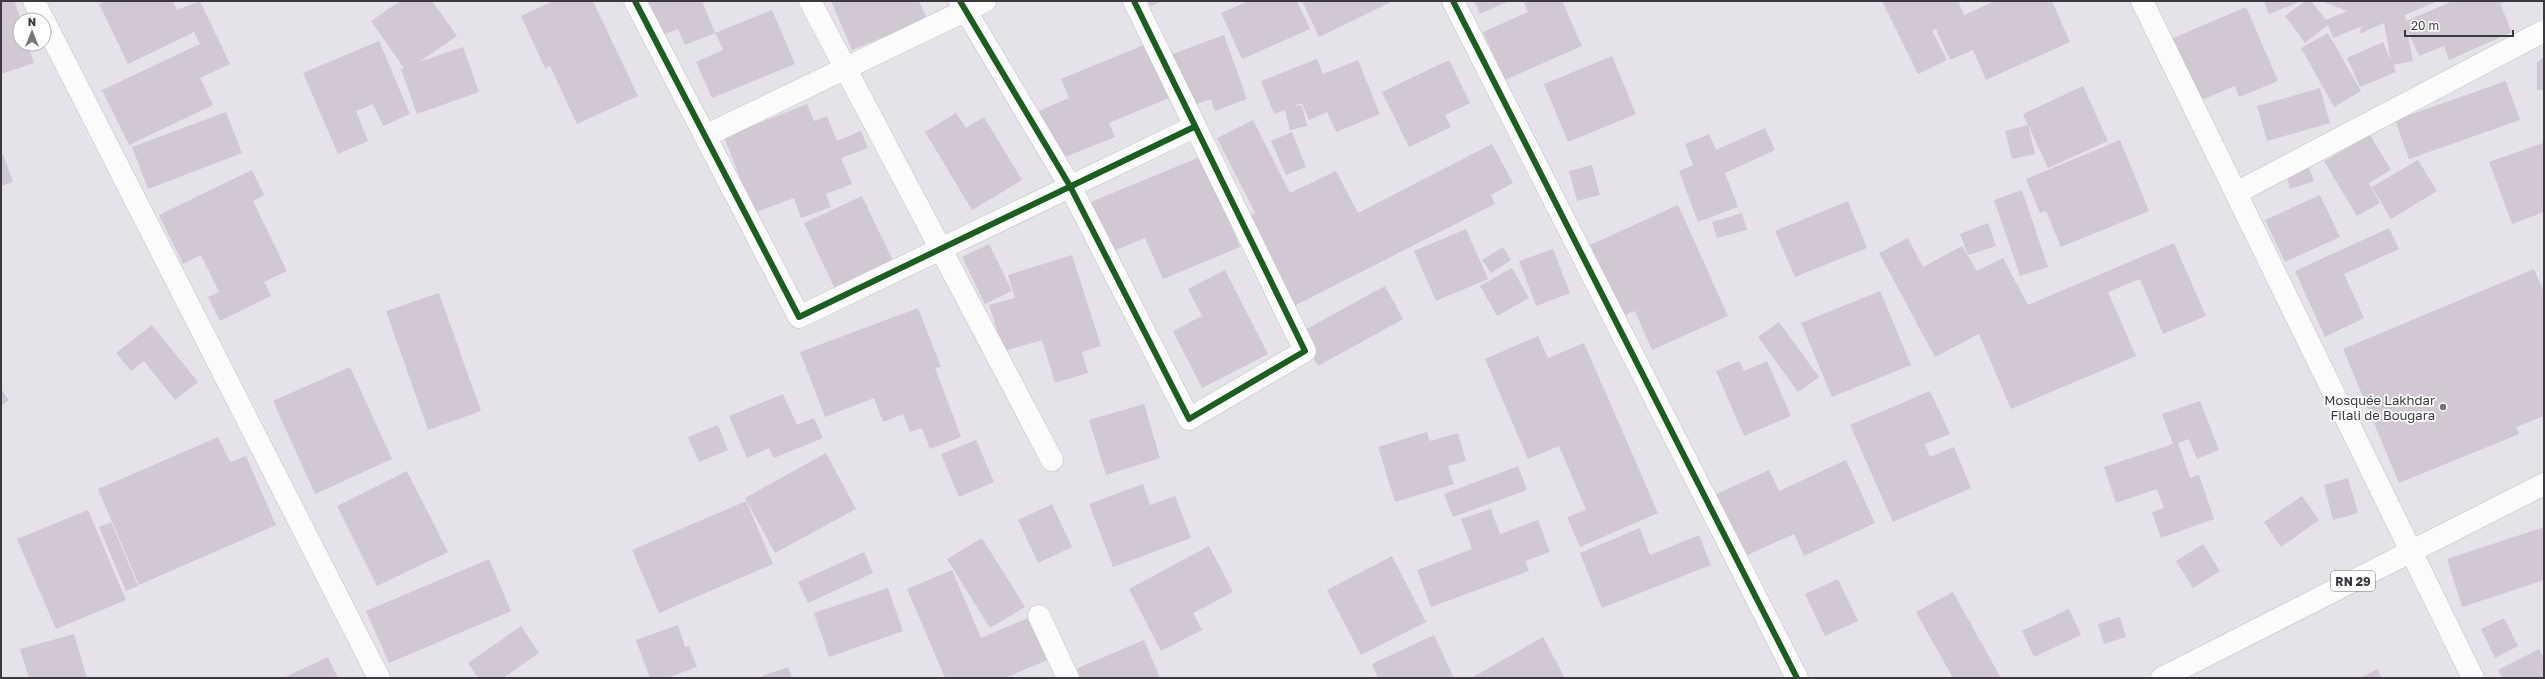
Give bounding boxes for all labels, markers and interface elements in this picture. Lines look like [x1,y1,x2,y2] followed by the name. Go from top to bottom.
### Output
[12,12,52,52] north arrow
[2405,12,2513,38] scale bar
[28,15,36,28] text: N
[2411,18,2439,33] text: 20 m
[2324,392,2435,423] place label: Mosquée Lakhdar Filali de Bougara
[2438,402,2448,412] marker: Mosquée Lakhdar Filali de Bougara
[2331,571,2375,591] road number: RN 29

